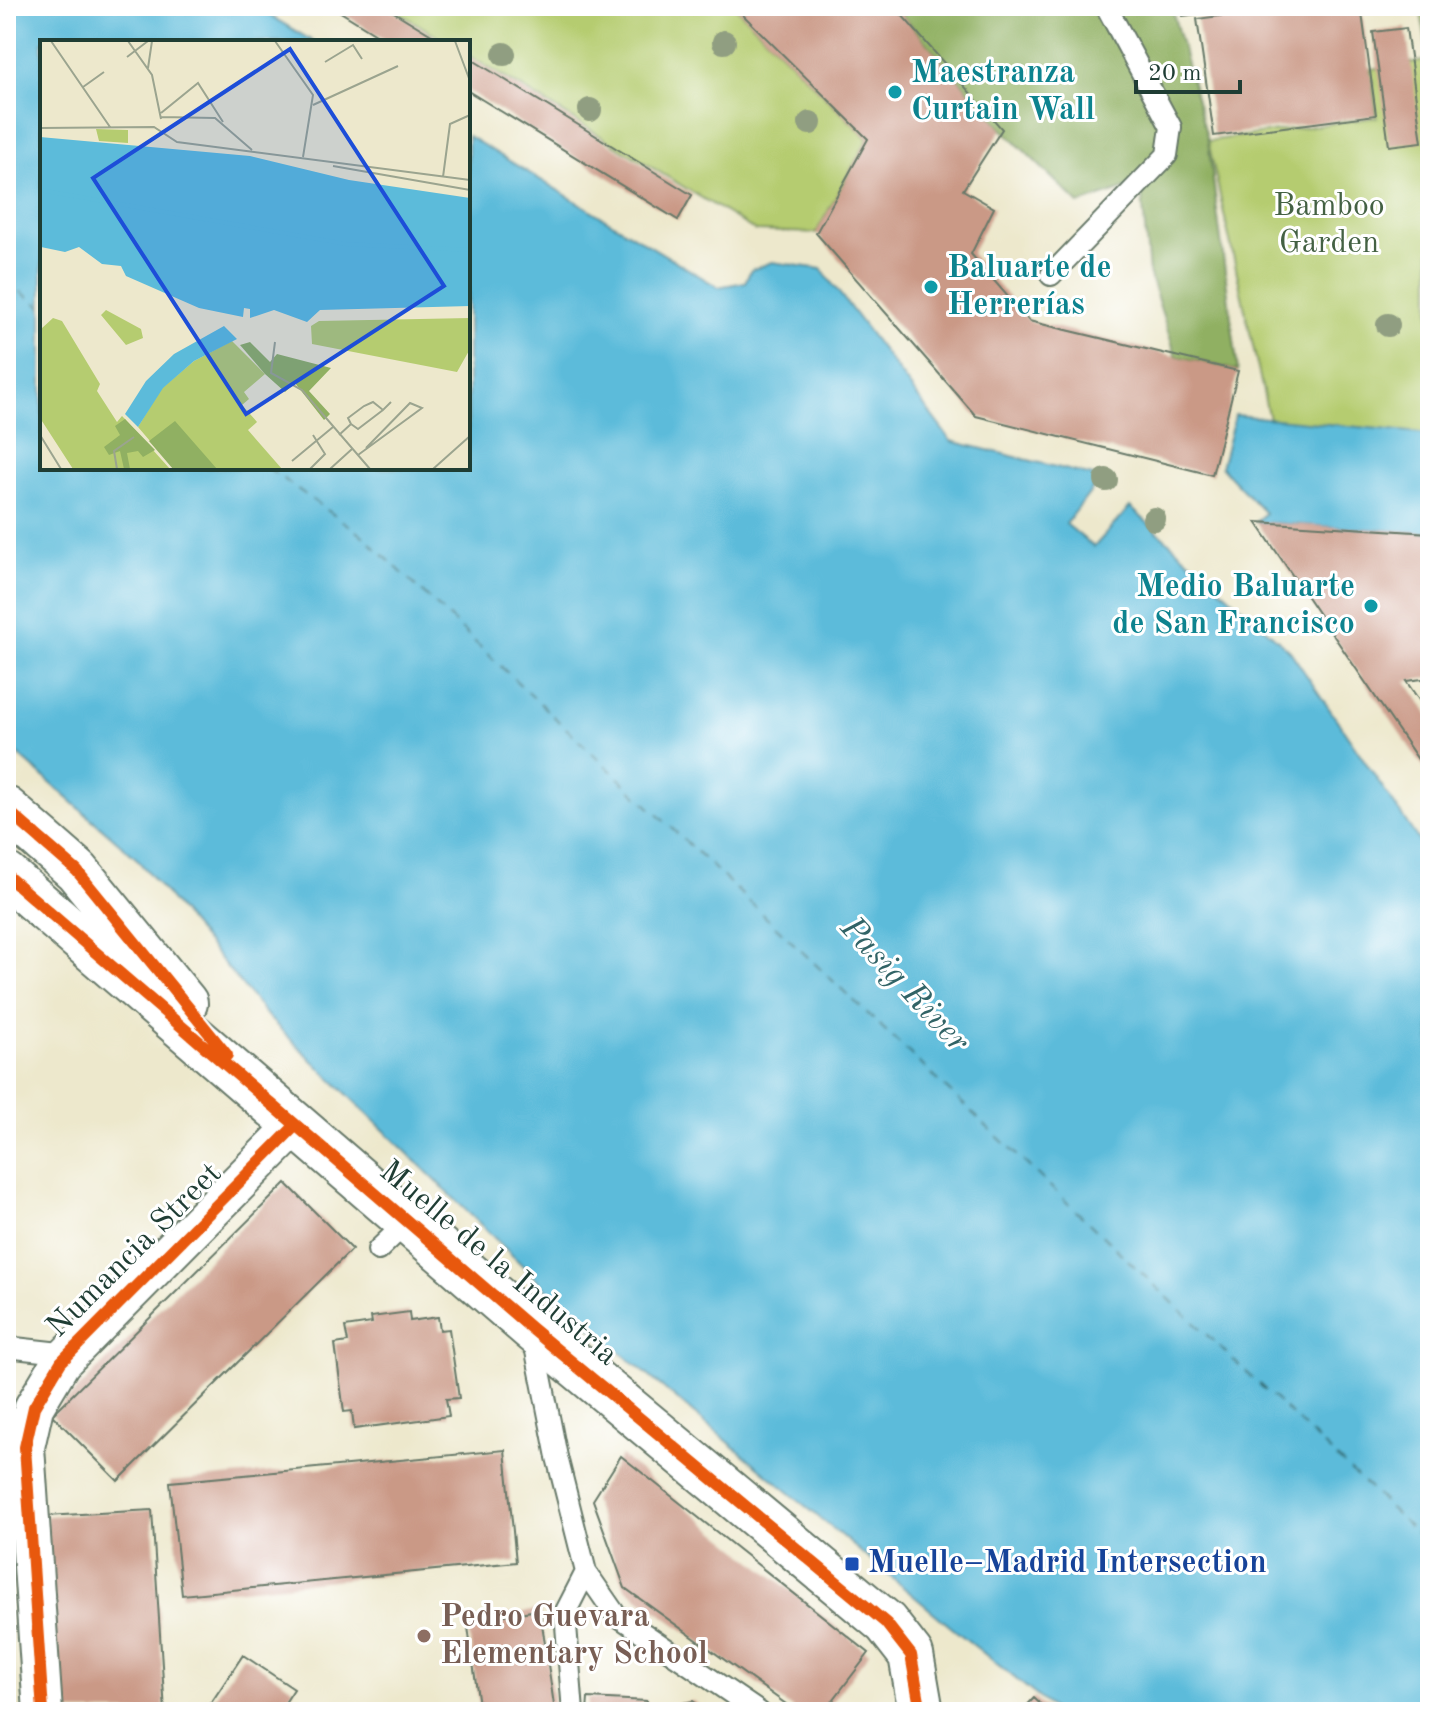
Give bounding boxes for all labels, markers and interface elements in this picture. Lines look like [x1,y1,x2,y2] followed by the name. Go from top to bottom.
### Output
[40,40,470,470] inset map
[1136,44,1240,94] scale bar
[911,58,1095,127] place label: Maestranza Curtain Wall
[1148,62,1202,86] text: 20 m
[886,83,904,101] marker: Maestranza Curtain Wall
[1273,191,1385,260] park label: Bamboo Garden
[947,253,1112,322] place label: Baluarte de Herrerías
[922,278,940,296] marker: Baluarte de Herrerías
[1112,572,1355,641] place label: Medio Baluarte de San Francisco
[1362,597,1380,615] marker: Medio Baluarte de San Francisco
[833,910,976,1060] water label: Pasig River
[373,1155,623,1373] street label: Muelle de la Industria
[42,1158,228,1344] street label: Numancia Street
[868,1548,1267,1580] place label: Muelle–Madrid Intersection
[843,1555,861,1573] marker: Muelle–Madrid Intersection
[440,1602,708,1671] place label: Pedro Guevara Elementary School
[415,1627,433,1645] marker: Pedro Guevara Elementary School

